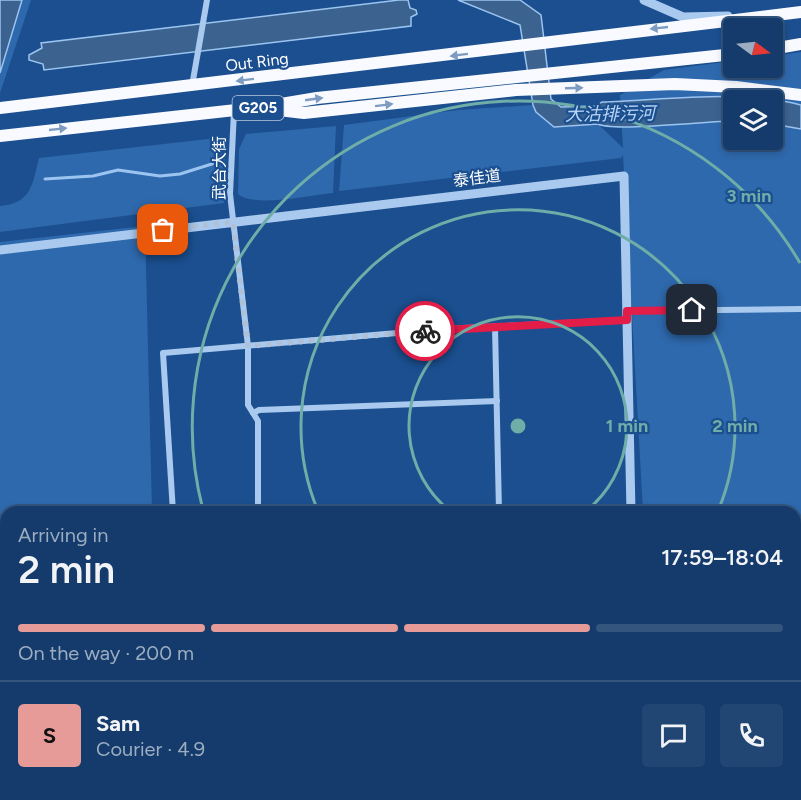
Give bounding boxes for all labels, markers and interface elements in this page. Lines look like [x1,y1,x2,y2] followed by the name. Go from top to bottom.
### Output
[723,18,783,78] north arrow
[723,18,783,150] map controls
[650,23,669,33] one-way arrow
[224,49,290,75] street label: Out Ring
[450,50,469,60] one-way arrow
[235,75,254,85] one-way arrow
[565,83,584,93] one-way arrow
[723,90,783,150] button: layers
[305,94,324,103] one-way arrow
[232,96,284,120] road number: G205
[374,100,393,110] one-way arrow
[565,102,658,126] water label: 大沽排污河
[49,124,68,134] one-way arrow
[210,136,229,200] street label: 武台大街
[452,166,502,190] street label: 泰佳道
[727,185,771,207] text: 3 min
[137,204,188,255] pin
[146,213,179,246] icon: bag
[666,284,717,335] pin
[675,293,708,326] icon: home
[395,301,455,361] courier
[409,315,442,348] icon: bike
[606,415,648,437] text: 1 min
[712,415,758,437] text: 2 min
[508,416,528,436] centre of rings
[18,523,108,547] text: Arriving in
[661,544,783,571] text: 17:59–18:04
[18,546,115,593] text: 2 min
[18,641,194,665] text: On the way · 200 m
[642,704,705,767] button: chat
[720,704,783,767] button: phone
[96,710,140,737] text: Sam
[43,722,56,749] text: S
[96,737,205,761] text: Courier · 4.9

